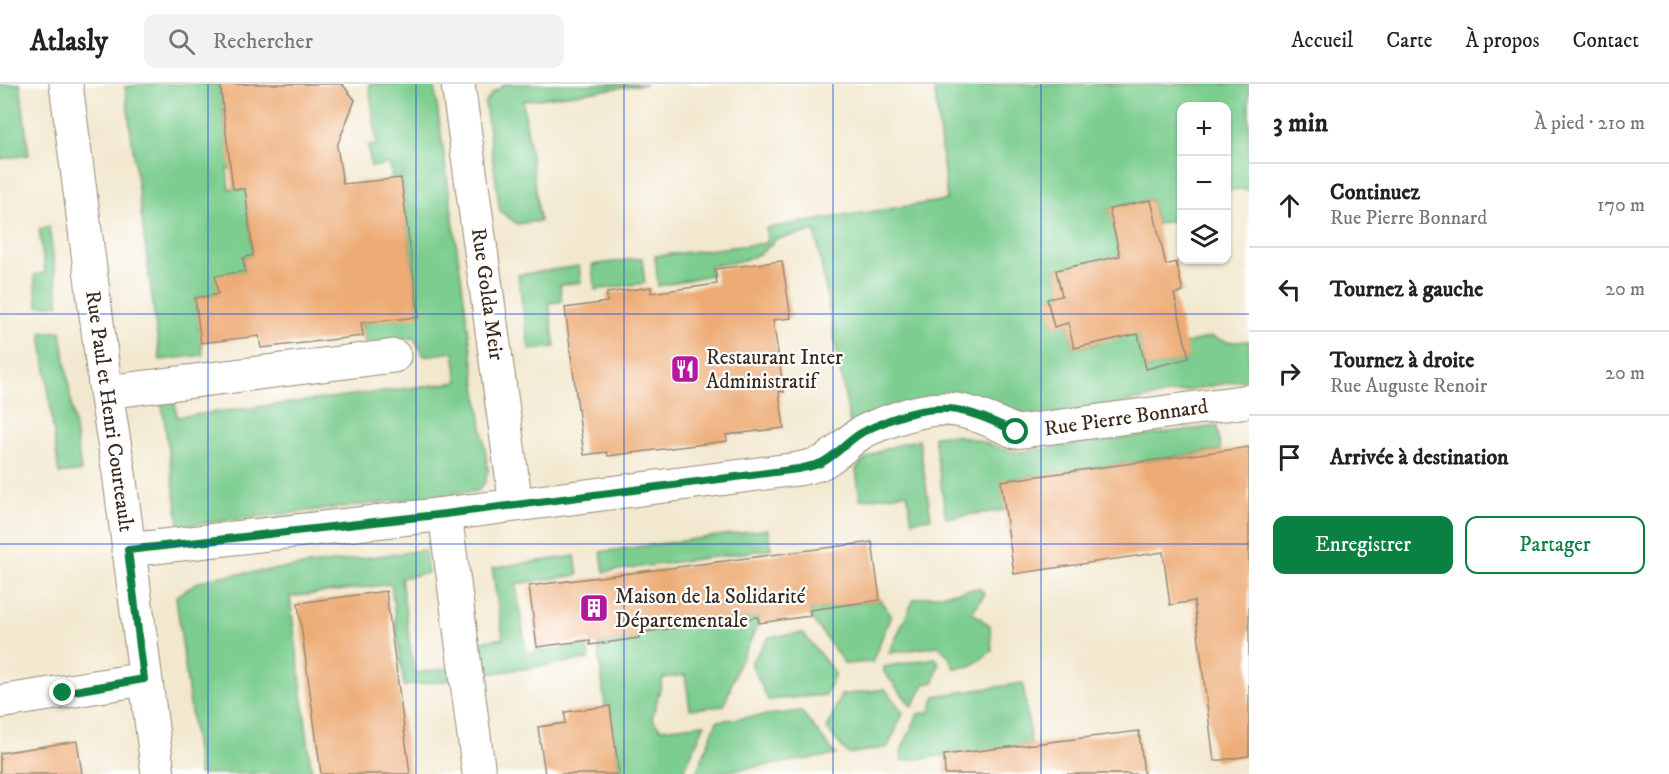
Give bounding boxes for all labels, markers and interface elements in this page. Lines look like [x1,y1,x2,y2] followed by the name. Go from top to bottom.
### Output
[144,14,564,68] search box
[30,24,108,59] text: Atlasly
[165,25,198,58] icon: search
[213,28,313,55] text: Rechercher
[1291,28,1353,54] text: Accueil
[1386,28,1432,54] text: Carte
[1465,28,1540,54] text: À propos
[1573,28,1639,54] text: Contact
[1177,102,1231,264] map controls
[1177,102,1231,156] button: +
[1273,107,1328,140] text: 3 min
[1534,111,1645,136] text: À pied · 210 m
[1177,156,1231,210] button: −
[1330,179,1420,206] text: Continuez
[1273,189,1306,222] icon: ahead
[1597,193,1645,218] text: 170 m
[1330,206,1487,231] text: Rue Pierre Bonnard
[1177,210,1231,264] button: layers
[465,226,509,362] street label: Rue Golda Meir
[1273,273,1306,306] icon: left
[1330,276,1483,303] text: Tournez à gauche
[1605,277,1645,302] text: 20 m
[79,289,139,534] street label: Rue Paul et Henri Courteault
[706,345,843,395] place label: Restaurant Inter Administratif
[1330,347,1474,374] text: Tournez à droite
[669,353,701,385] restaurant icon: Restaurant Inter Administratif
[1273,357,1306,390] icon: right
[1605,361,1645,386] text: 20 m
[1330,374,1487,399] text: Rue Auguste Renoir
[1043,394,1210,442] street label: Rue Pierre Bonnard
[1002,418,1028,444] route start
[1273,441,1306,474] icon: arrive
[1330,444,1509,471] text: Arrivée à destination
[1273,516,1453,574] button: Enregistrer
[1465,516,1645,574] button: Partager
[615,584,806,634] place label: Maison de la Solidarité Départementale
[578,592,610,624] building icon: Maison de la Solidarité Départementale
[49,679,75,705] route end

